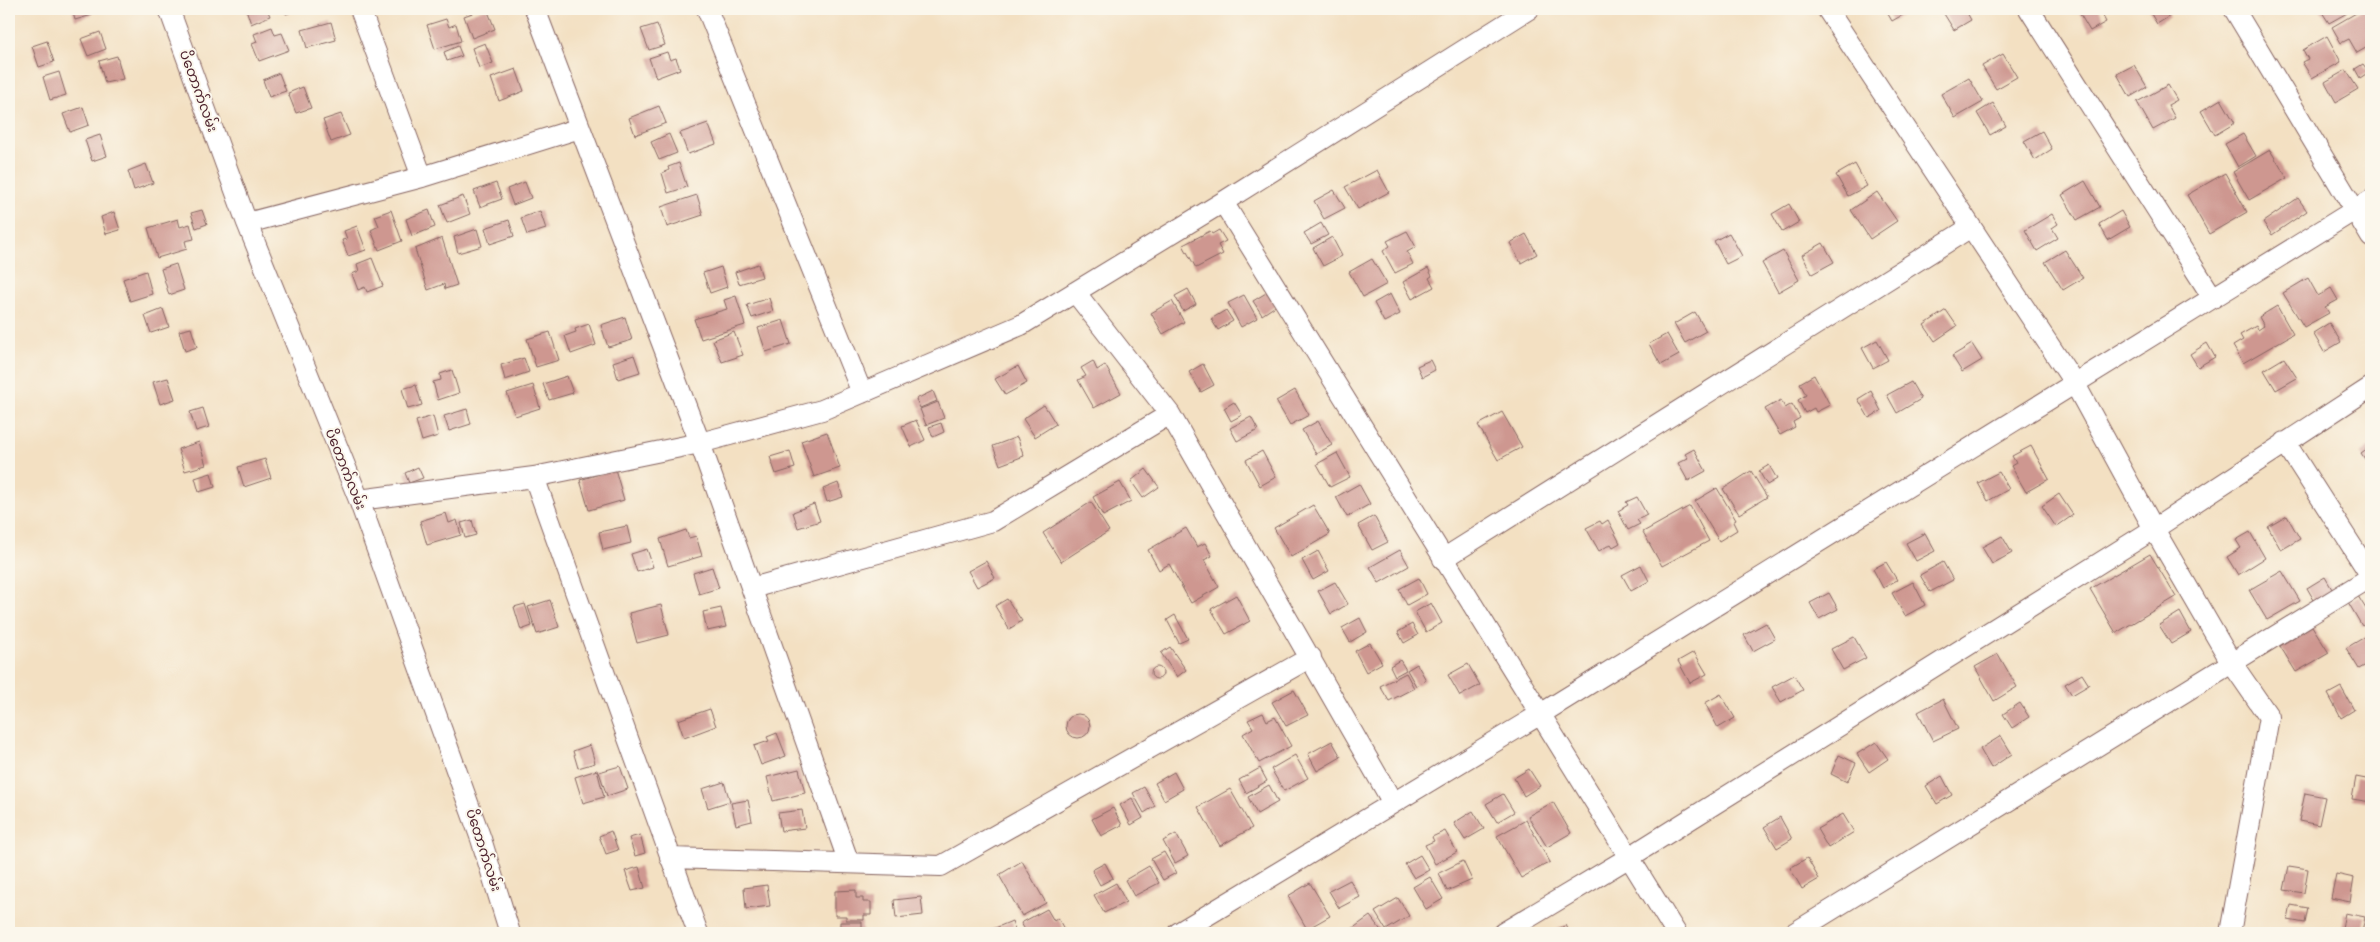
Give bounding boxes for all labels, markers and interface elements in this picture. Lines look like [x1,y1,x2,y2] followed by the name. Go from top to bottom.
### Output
[176,47,223,134] street label: ပိတောက်လမ်း
[322,425,371,512] street label: ပိတောက်လမ်း
[462,806,507,894] street label: ပိတောက်လမ်း

